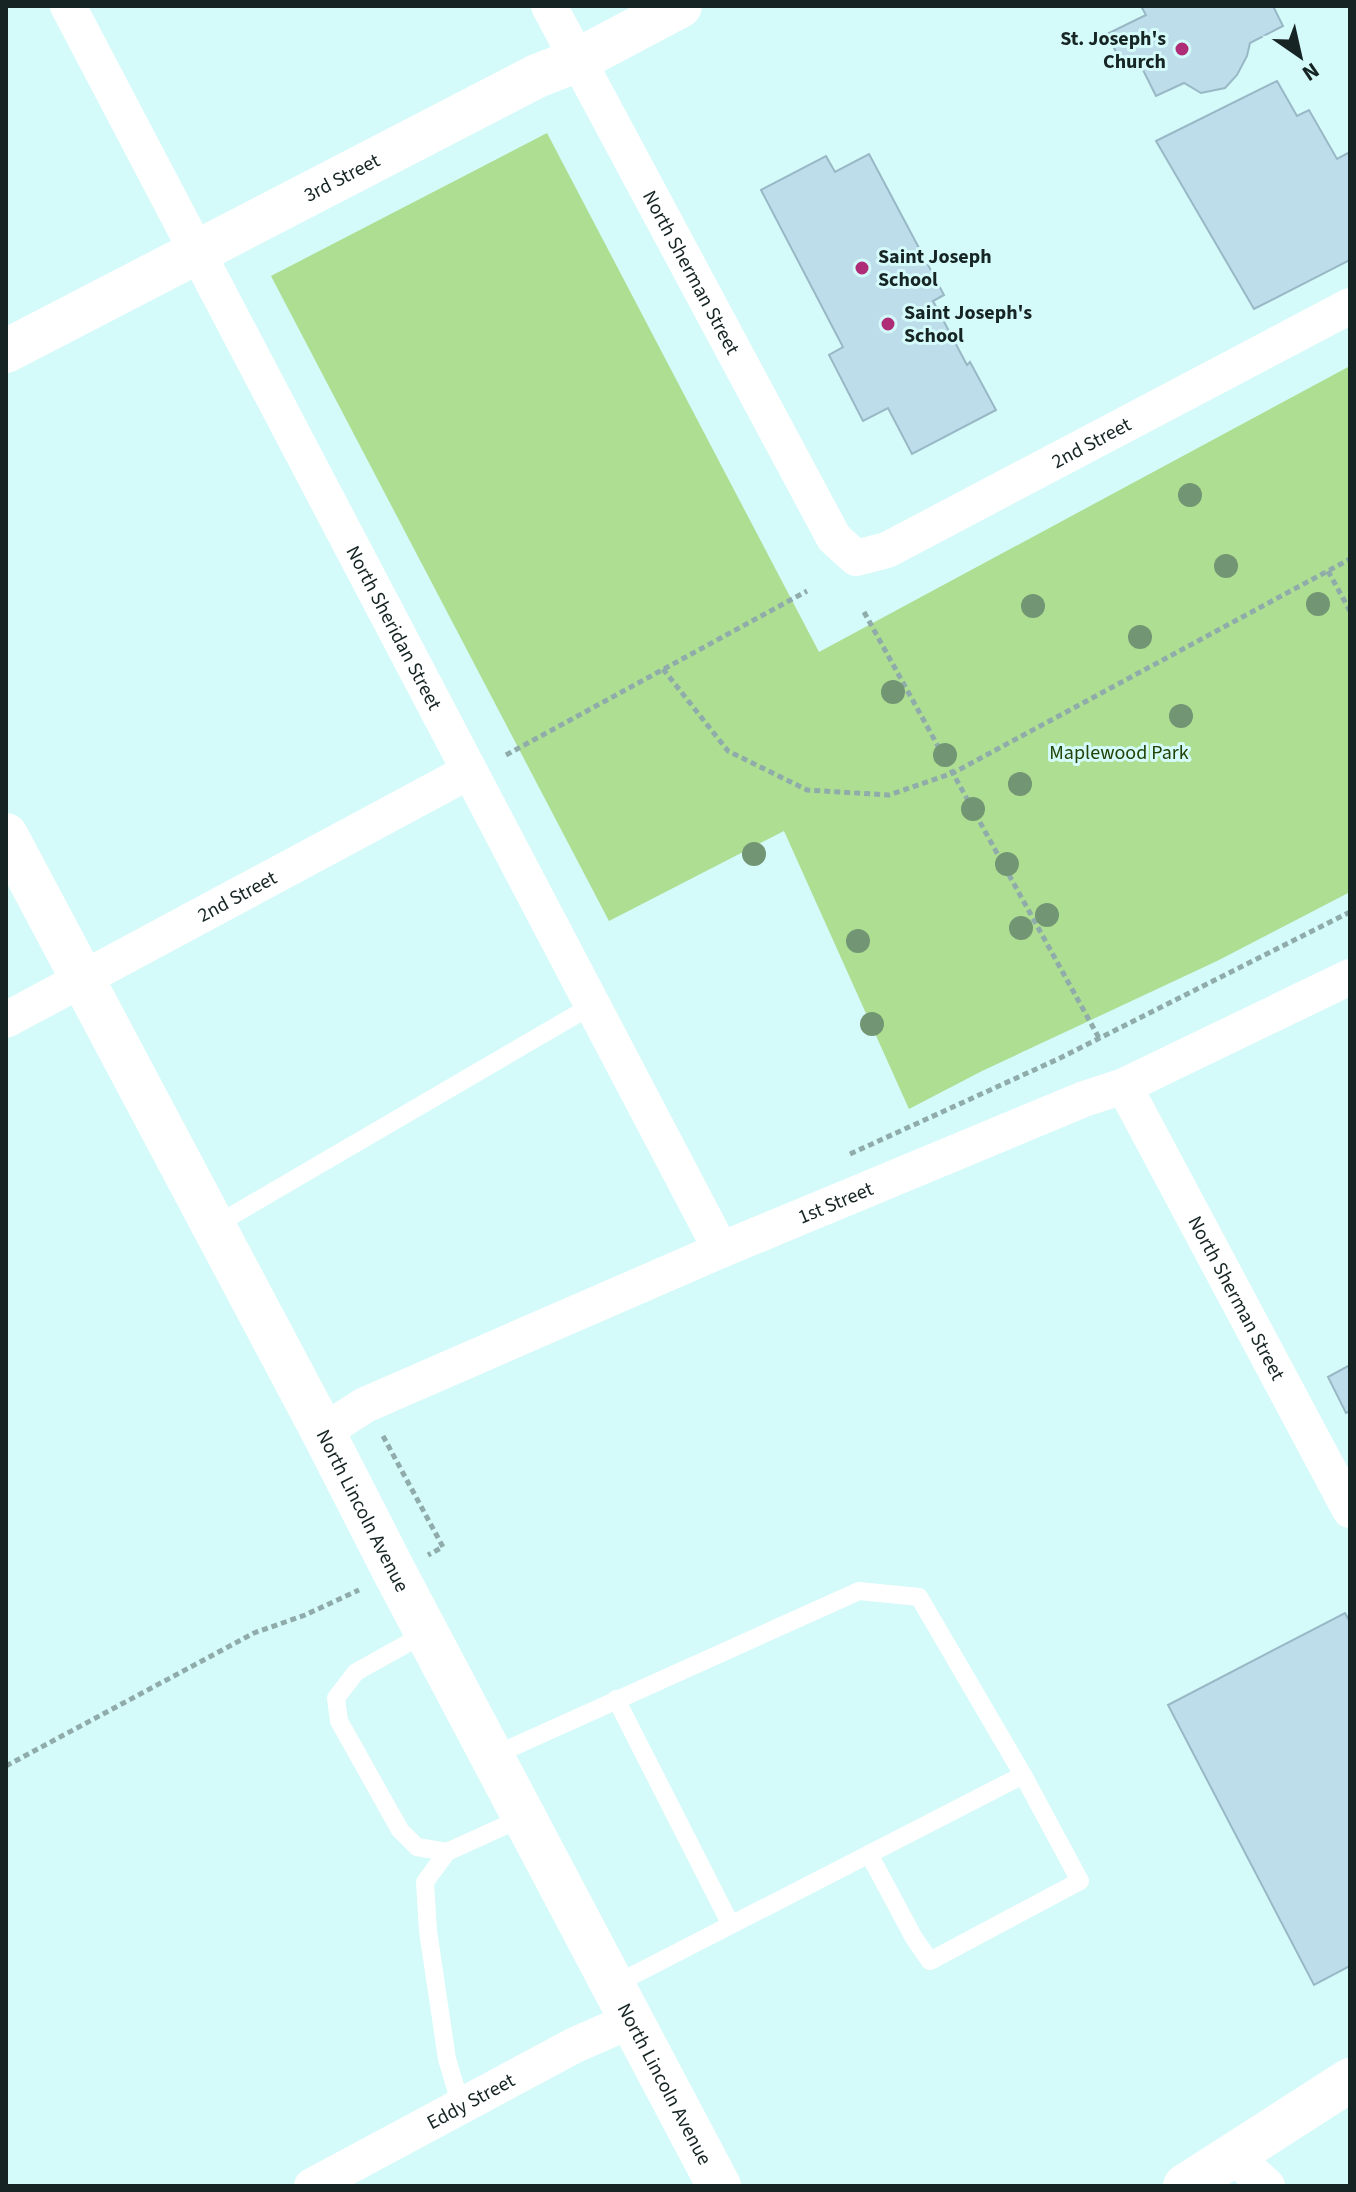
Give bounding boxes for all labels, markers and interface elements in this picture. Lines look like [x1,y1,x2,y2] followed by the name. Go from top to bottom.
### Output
[1260,16,1340,96] north arrow
[1060,25,1166,76] place label: St. Joseph's Church
[1173,40,1191,58] marker: St. Joseph's Church
[1296,54,1326,89] text: N
[299,147,385,209] street label: 3rd Street
[635,186,746,360] street label: North Sherman Street
[878,243,992,294] place label: Saint Joseph School
[853,259,871,277] marker: Saint Joseph School
[904,299,1032,350] place label: Saint Joseph's School
[879,315,897,333] marker: Saint Joseph's School
[1047,411,1136,476] street label: 2nd Street
[339,541,448,715] street label: North Sheridan Street
[1049,739,1189,767] park label: Maplewood Park
[193,864,282,930] street label: 2nd Street
[794,1175,878,1231] street label: 1st Street
[1181,1211,1291,1386] street label: North Sherman Street
[309,1425,416,1597] street label: North Lincoln Avenue
[610,1998,718,2170] street label: North Lincoln Avenue
[422,2067,520,2137] street label: Eddy Street

